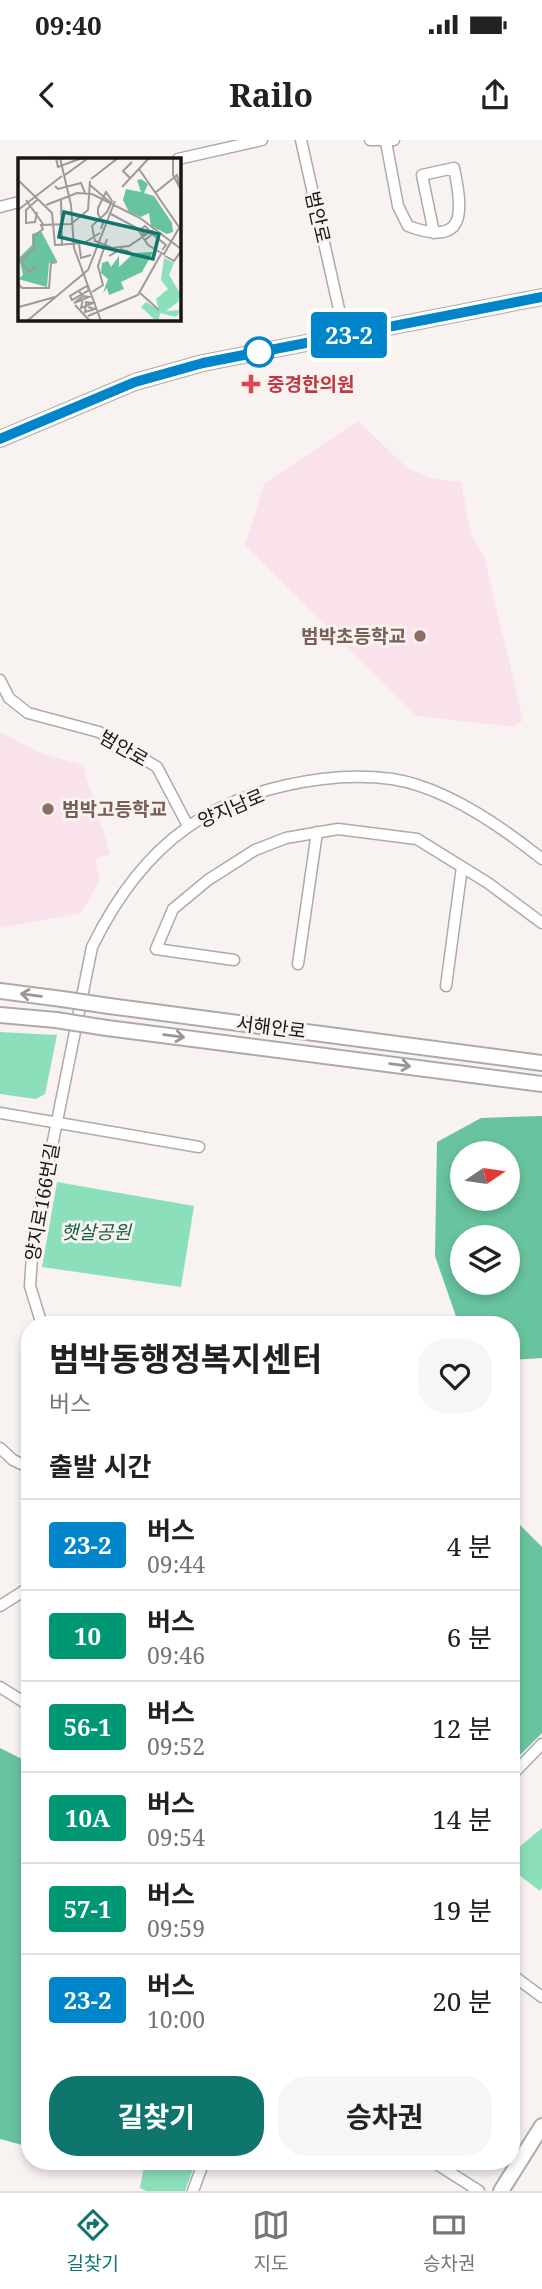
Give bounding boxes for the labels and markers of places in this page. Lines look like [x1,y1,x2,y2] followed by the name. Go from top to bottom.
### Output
[244,337,274,367] unlabelled marker
[267,371,354,397] place label: 중경한의원
[241,374,261,394] marker: 중경한의원
[301,623,406,649] place label: 범박초등학교
[412,628,428,644] marker: 범박초등학교
[62,796,167,822] place label: 범박고등학교
[40,801,56,817] marker: 범박고등학교

